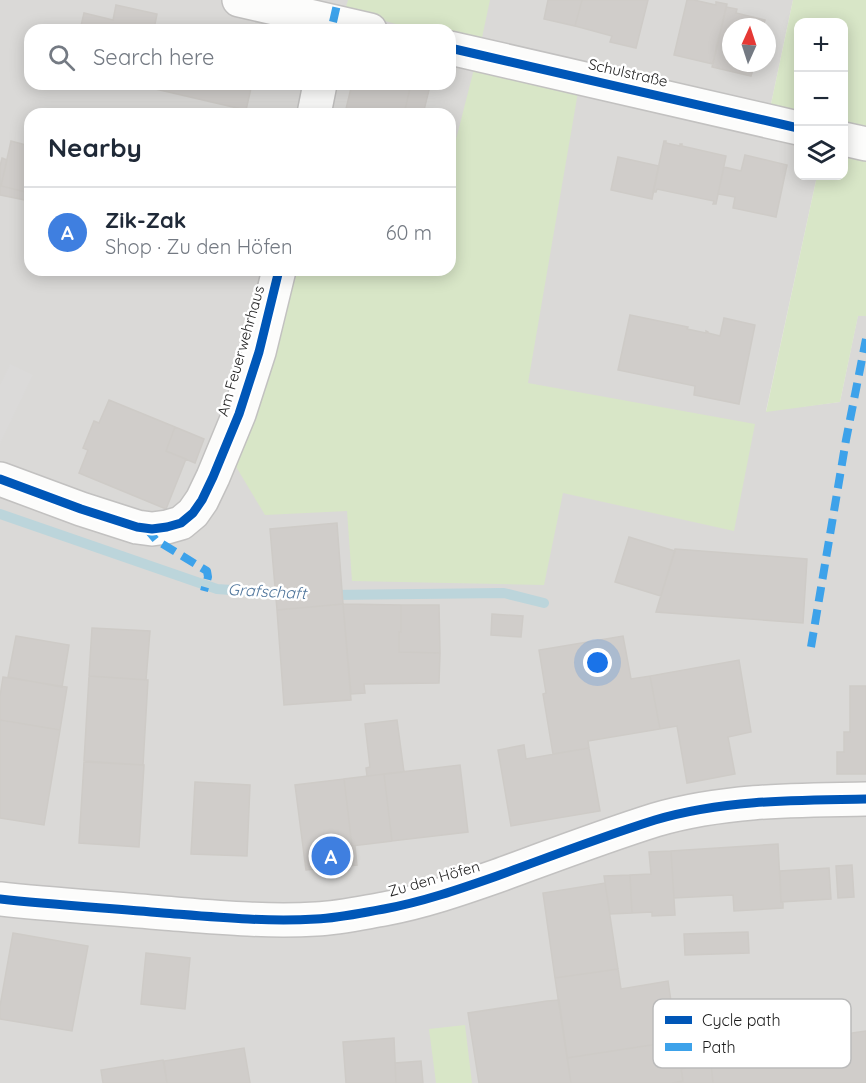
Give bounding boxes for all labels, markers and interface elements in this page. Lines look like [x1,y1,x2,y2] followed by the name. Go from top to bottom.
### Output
[722,18,776,72] north arrow
[794,18,848,180] map controls
[794,18,848,72] button: +
[24,24,456,90] search box
[45,41,78,74] icon: search
[93,43,214,71] text: Search here
[586,54,670,91] street label: Schulstraße
[794,72,848,126] button: −
[794,126,848,180] button: layers
[48,131,142,164] text: Nearby
[105,206,186,234] text: Zik-Zak
[61,220,74,245] text: A
[386,220,432,245] text: 60 m
[105,234,292,259] text: Shop · Zu den Höfen
[213,283,268,418] street label: Am Feuerwehrhaus
[227,579,308,603] water label: Grafschaft
[583,648,612,677] your location
[312,834,350,878] pin: A
[386,856,482,901] street label: Zu den Höfen
[653,999,851,1068] legend
[702,1010,781,1030] text: Cycle path
[702,1037,736,1057] text: Path

